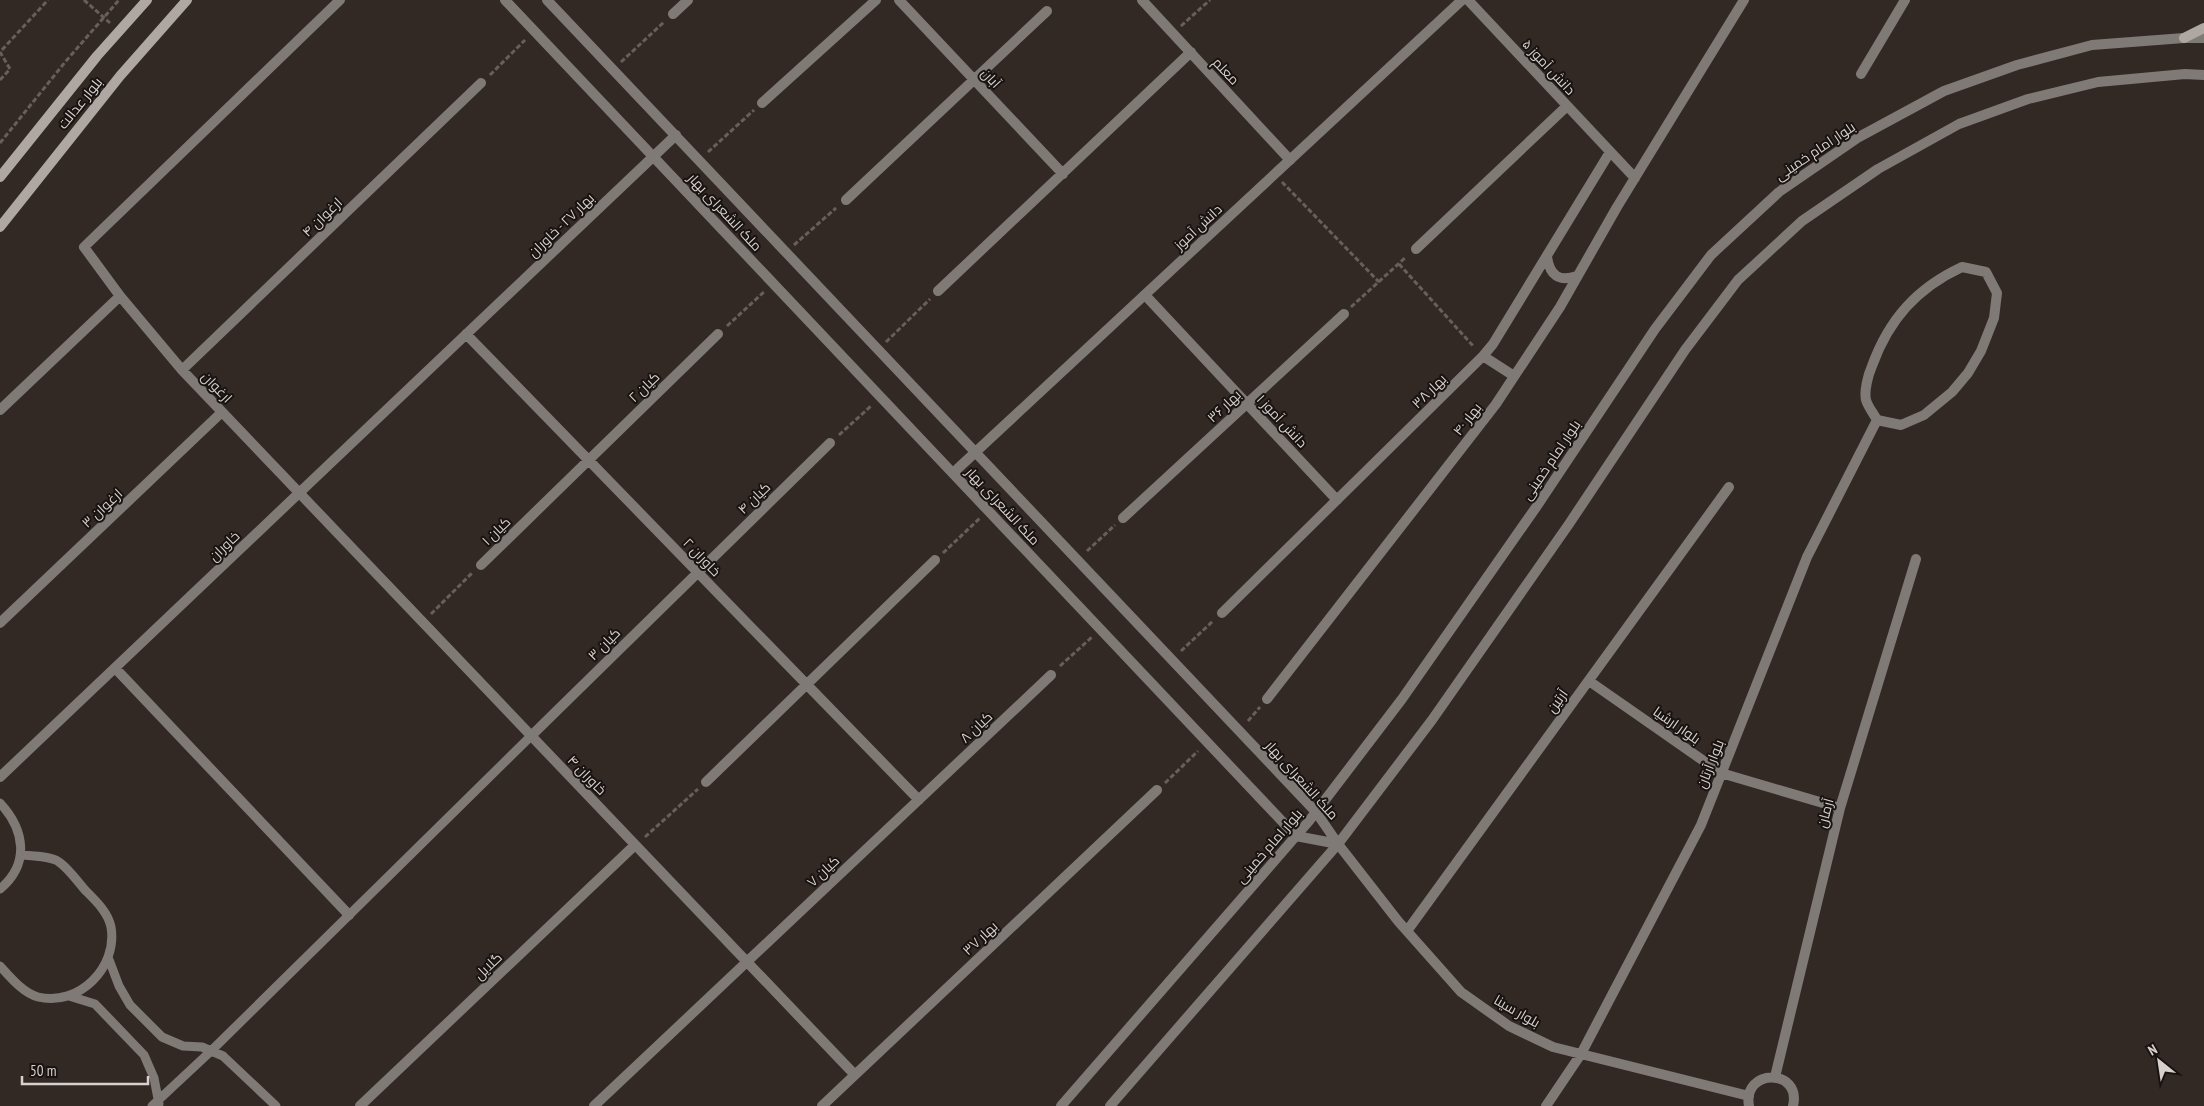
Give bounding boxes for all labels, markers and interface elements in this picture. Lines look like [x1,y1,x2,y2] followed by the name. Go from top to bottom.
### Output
[1519,35,1579,99] street label: دانش آموز ۵
[1208,53,1243,89] street label: معلم
[977,64,1005,92] street label: آبان
[54,73,106,133] street label: بلوار عدالت
[1771,118,1859,185] street label: بلوار امام خمینی
[683,168,766,255] street label: ملک الشعرای بهار
[524,189,598,261] street label: بهار ۲۷ - خاوران
[298,193,346,241] street label: ارغوان ۴
[1169,200,1226,254] street label: دانش آموز
[198,367,236,407] street label: ارغوان
[625,368,663,406] street label: کیان ۲
[1408,370,1450,412] street label: بهار ۳۸
[1203,386,1245,426] street label: بهار ۳۶
[1253,391,1311,451] street label: دانش آموز ۱
[1449,399,1485,439] street label: بهار ۴۰
[1518,416,1585,504] street label: بلوار امام خمینی
[961,462,1044,549] street label: ملک الشعرای بهار
[734,478,774,518] street label: کیان ۴
[78,485,126,531] street label: ارغوان ۳
[478,513,514,549] street label: کیان ۱
[205,527,243,565] street label: خاوران
[679,534,725,580] street label: خاوران ۲
[584,624,624,664] street label: کیان ۳
[1542,685,1572,716] street label: آرتین
[1650,702,1704,748] street label: بلوار ارشیا
[956,707,996,747] street label: کیان ۸
[1261,736,1342,823] street label: ملک الشعرای بهار
[1692,737,1728,791] street label: بلوار آرتان
[564,751,610,799] street label: خاوران ۴
[1812,796,1838,830] street label: آرمان
[1232,805,1307,888] street label: بلوار امام خمینی
[803,851,843,891] street label: کیان ۷
[959,917,1001,959] street label: بهار ۳۷
[470,948,506,984] street label: گلایل
[1491,991,1543,1031] street label: بلوار سینا
[2134,1036,2184,1086] north arrow
[2145,1040,2160,1059] text: N
[22,1054,149,1086] scale bar
[30,1061,56,1080] text: 50 m

